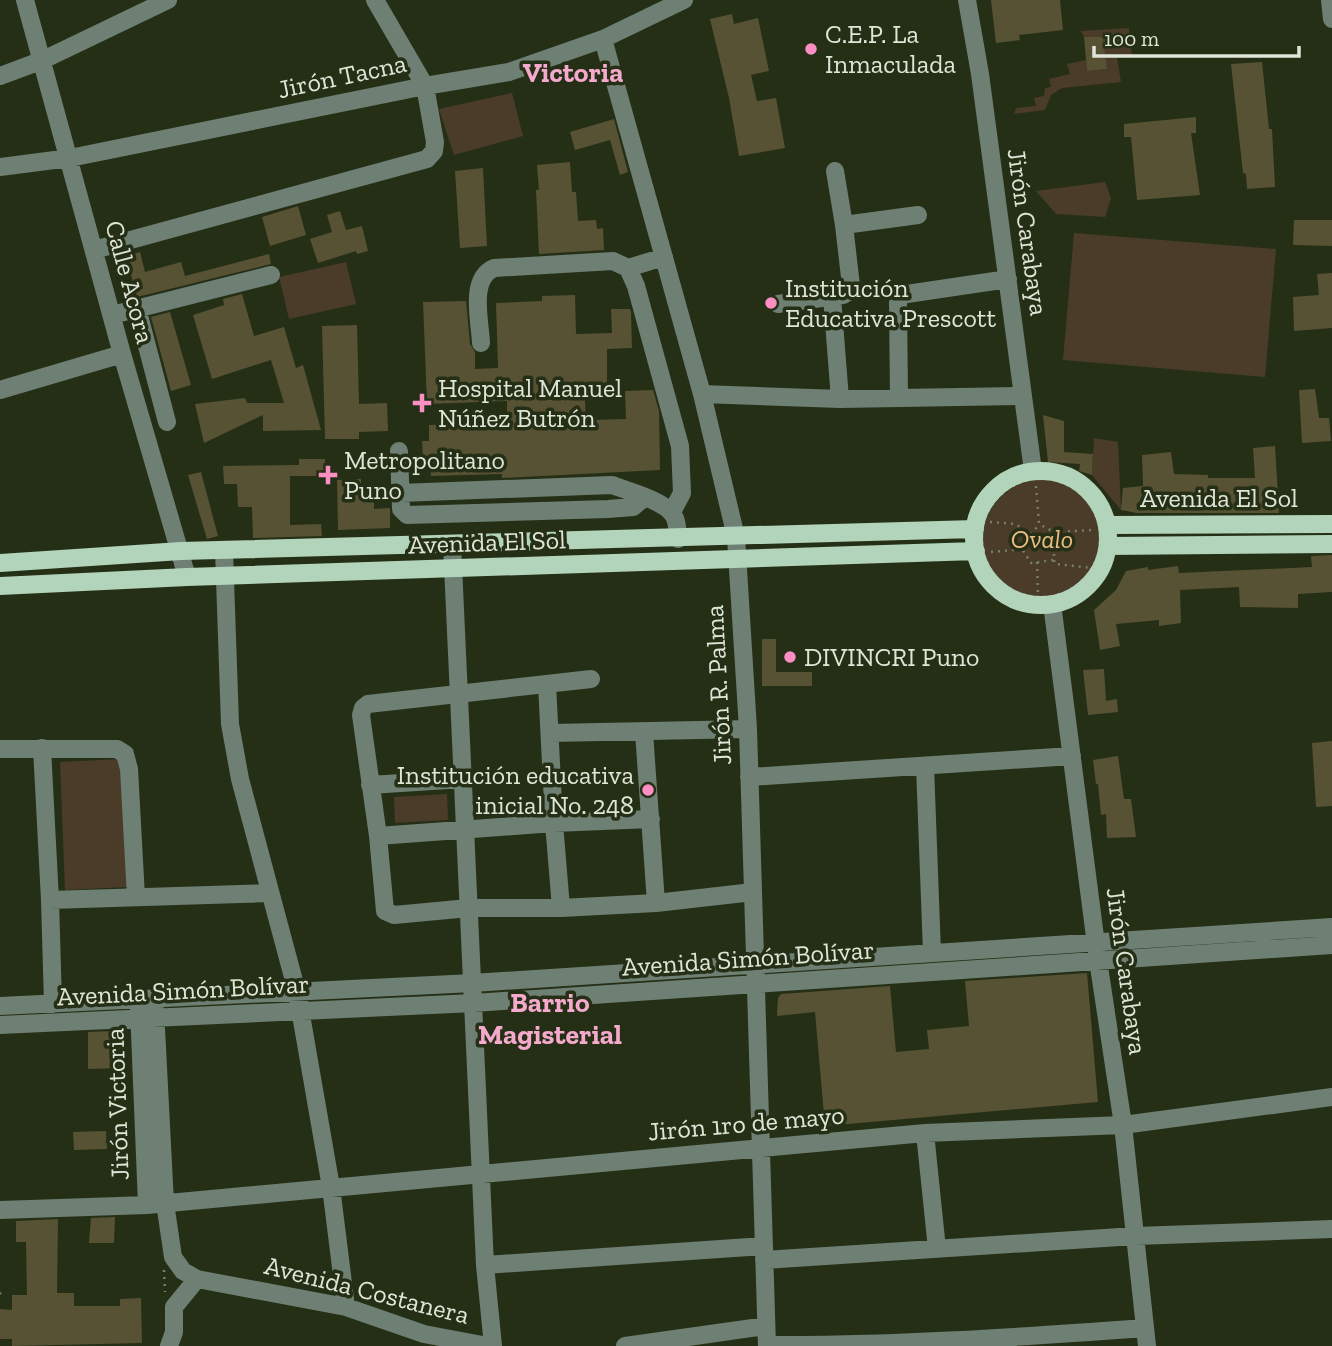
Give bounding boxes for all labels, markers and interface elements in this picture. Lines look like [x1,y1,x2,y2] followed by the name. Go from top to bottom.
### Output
[1094,14,1299,58] scale bar
[825,18,957,80] place label: C.E.P. La Inmaculada
[1104,26,1159,51] text: 100 m
[803,41,819,57] marker: C.E.P. La Inmaculada
[275,47,410,105] street label: Jirón Tacna
[523,56,623,89] district label: Victoria
[1000,146,1056,318] street label: Jirón Carabaya
[98,217,162,347] street label: Calle Acora
[785,272,996,334] place label: Institución Educativa Prescott
[763,295,779,311] marker: Institución Educativa Prescott
[438,372,622,434] place label: Hospital Manuel Núñez Butrón
[412,393,432,413] marker: Hospital Manuel Núñez Butrón
[344,444,505,506] place label: Metropolitano Puno
[318,465,338,485] marker: Metropolitano Puno
[1140,482,1298,514] street label: Avenida El Sol
[408,523,566,561] street label: Avenida El Sol
[1011,523,1073,555] park label: Ovalo
[698,604,738,766] street label: Jirón R. Palma
[804,641,979,673] place label: DIVINCRI Puno
[782,649,798,665] marker: DIVINCRI Puno
[397,759,634,821] place label: Institución educativa inicial No. 248
[640,782,656,798] marker: Institución educativa inicial No. 248
[1099,885,1155,1057] street label: Jirón Carabaya
[621,933,875,983] street label: Avenida Simón Bolívar
[56,967,310,1013] street label: Avenida Simón Bolívar
[478,986,622,1051] district label: Barrio Magisterial
[98,1027,136,1181] street label: Jirón Victoria
[646,1098,846,1148] street label: Jirón 1ro de mayo
[261,1249,473,1331] street label: Avenida Costanera

